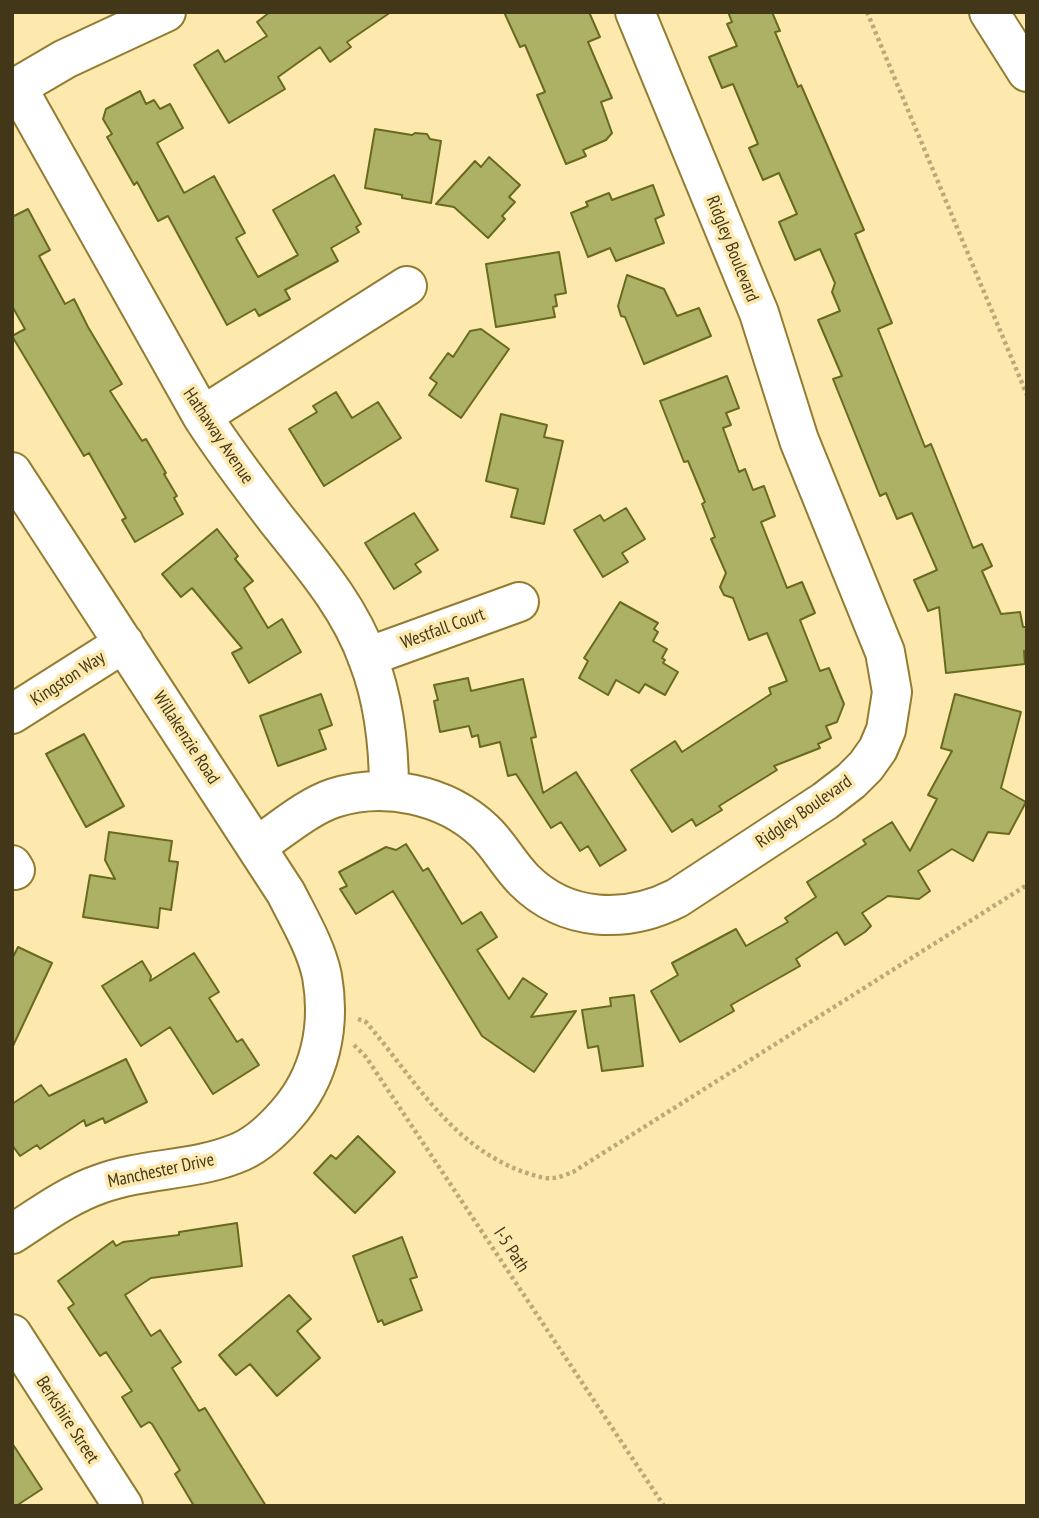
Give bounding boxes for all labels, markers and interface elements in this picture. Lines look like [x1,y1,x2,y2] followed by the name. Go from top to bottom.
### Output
[701,193,763,305] street label: Ridgley Boulevard
[178,384,258,488] street label: Hathaway Avenue
[398,604,488,654] street label: Westfall Court
[27,647,109,711] street label: Kingston Way
[148,688,224,788] street label: Willakenzie Road
[752,771,856,853] street label: Ridgley Boulevard
[106,1149,216,1193] street label: Manchester Drive
[489,1224,533,1276] street label: I-5 Path
[31,1373,103,1467] street label: Berkshire Street

